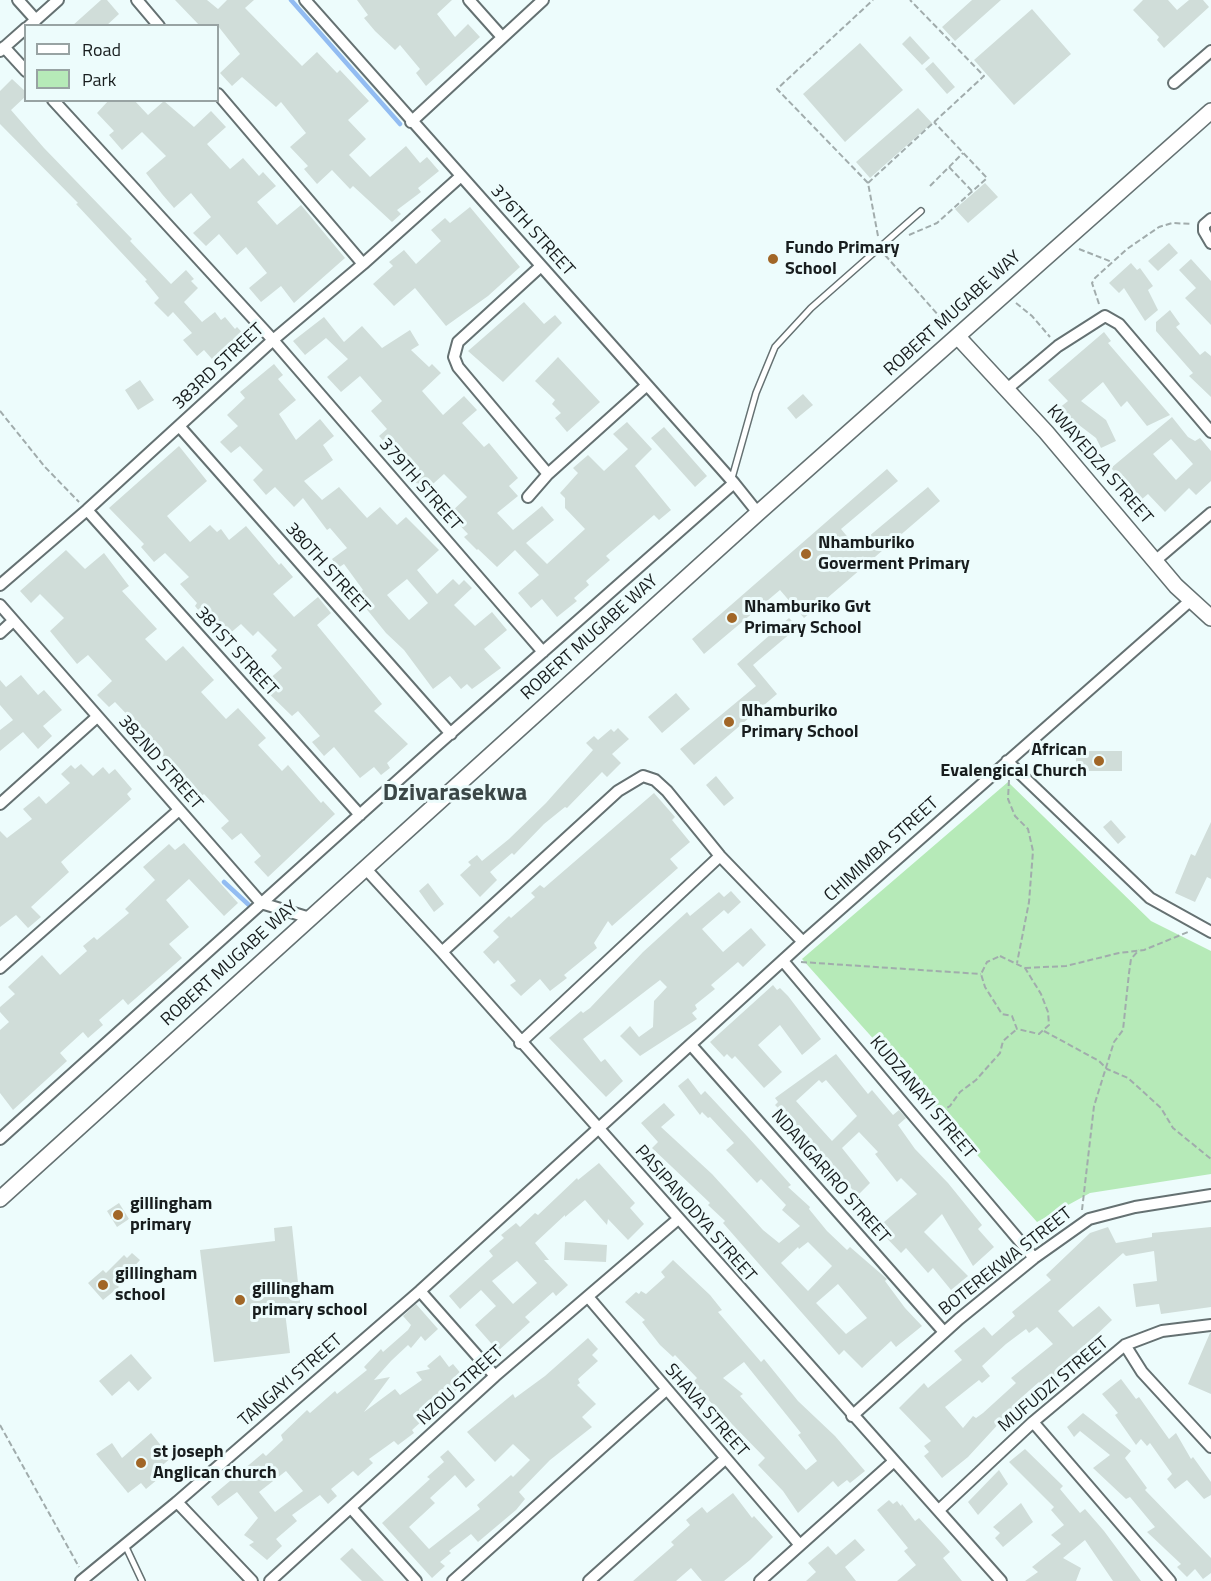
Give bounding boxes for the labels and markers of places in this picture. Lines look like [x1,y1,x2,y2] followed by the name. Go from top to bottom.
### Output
[785,238,900,280] place label: Fundo Primary School
[766,252,780,266] marker: Fundo Primary School
[818,533,970,576] place label: Nhamburiko Goverment Primary
[799,547,813,561] marker: Nhamburiko Goverment Primary
[744,597,871,640] place label: Nhamburiko Gvt Primary School
[725,611,739,625] marker: Nhamburiko Gvt Primary School
[741,701,859,744] place label: Nhamburiko Primary School
[722,715,736,729] marker: Nhamburiko Primary School
[940,740,1087,783] place label: African Evalengical Church
[1092,754,1106,768] marker: African Evalengical Church
[130,1194,212,1236] place label: gillingham primary
[111,1208,125,1222] marker: gillingham primary
[115,1264,197,1306] place label: gillingham school
[96,1278,110,1292] marker: gillingham school
[252,1279,368,1322] place label: gillingham primary school
[233,1293,247,1307] marker: gillingham primary school
[153,1442,277,1484] place label: st joseph Anglican church
[134,1456,148,1470] marker: st joseph Anglican church

